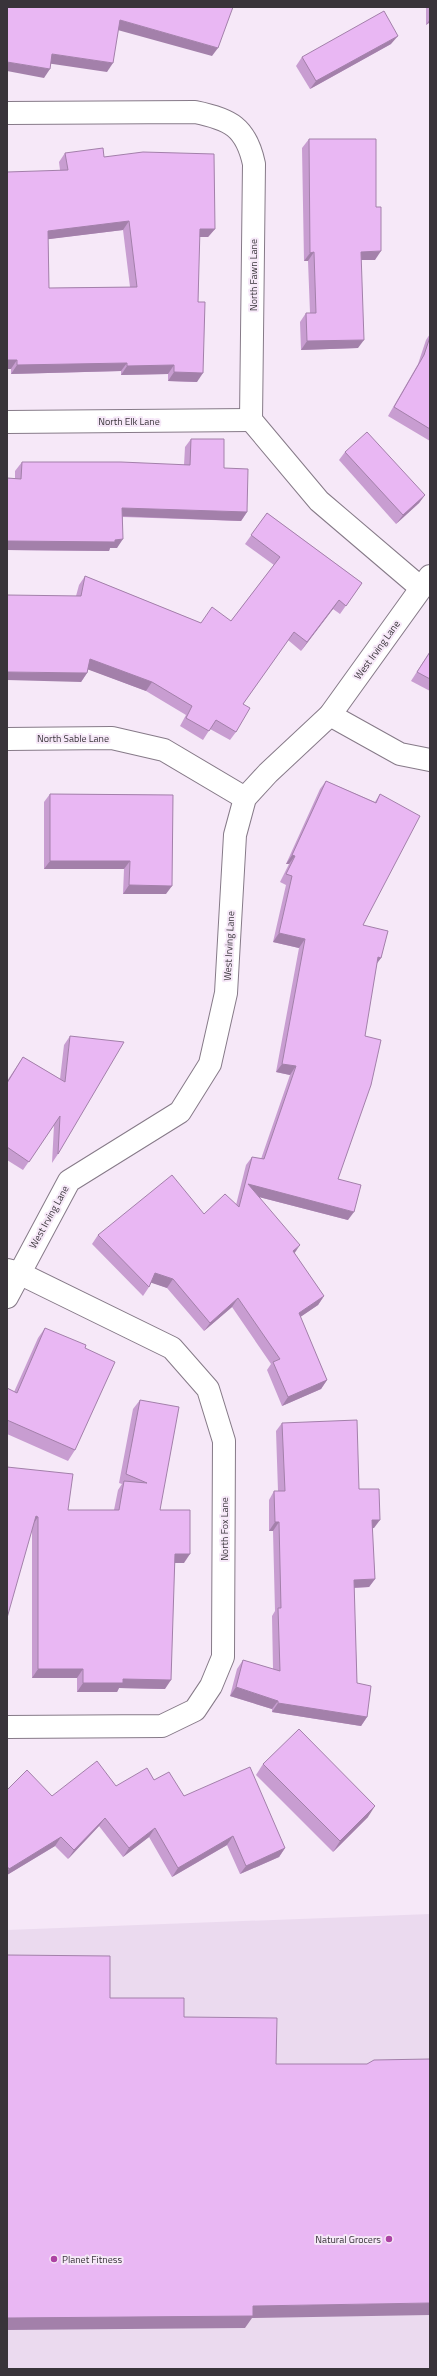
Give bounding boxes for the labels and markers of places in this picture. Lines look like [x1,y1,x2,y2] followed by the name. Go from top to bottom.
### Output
[315,2232,381,2247] place label: Natural Grocers
[384,2234,394,2244] marker: Natural Grocers
[62,2252,122,2267] place label: Planet Fitness
[49,2254,59,2264] marker: Planet Fitness

